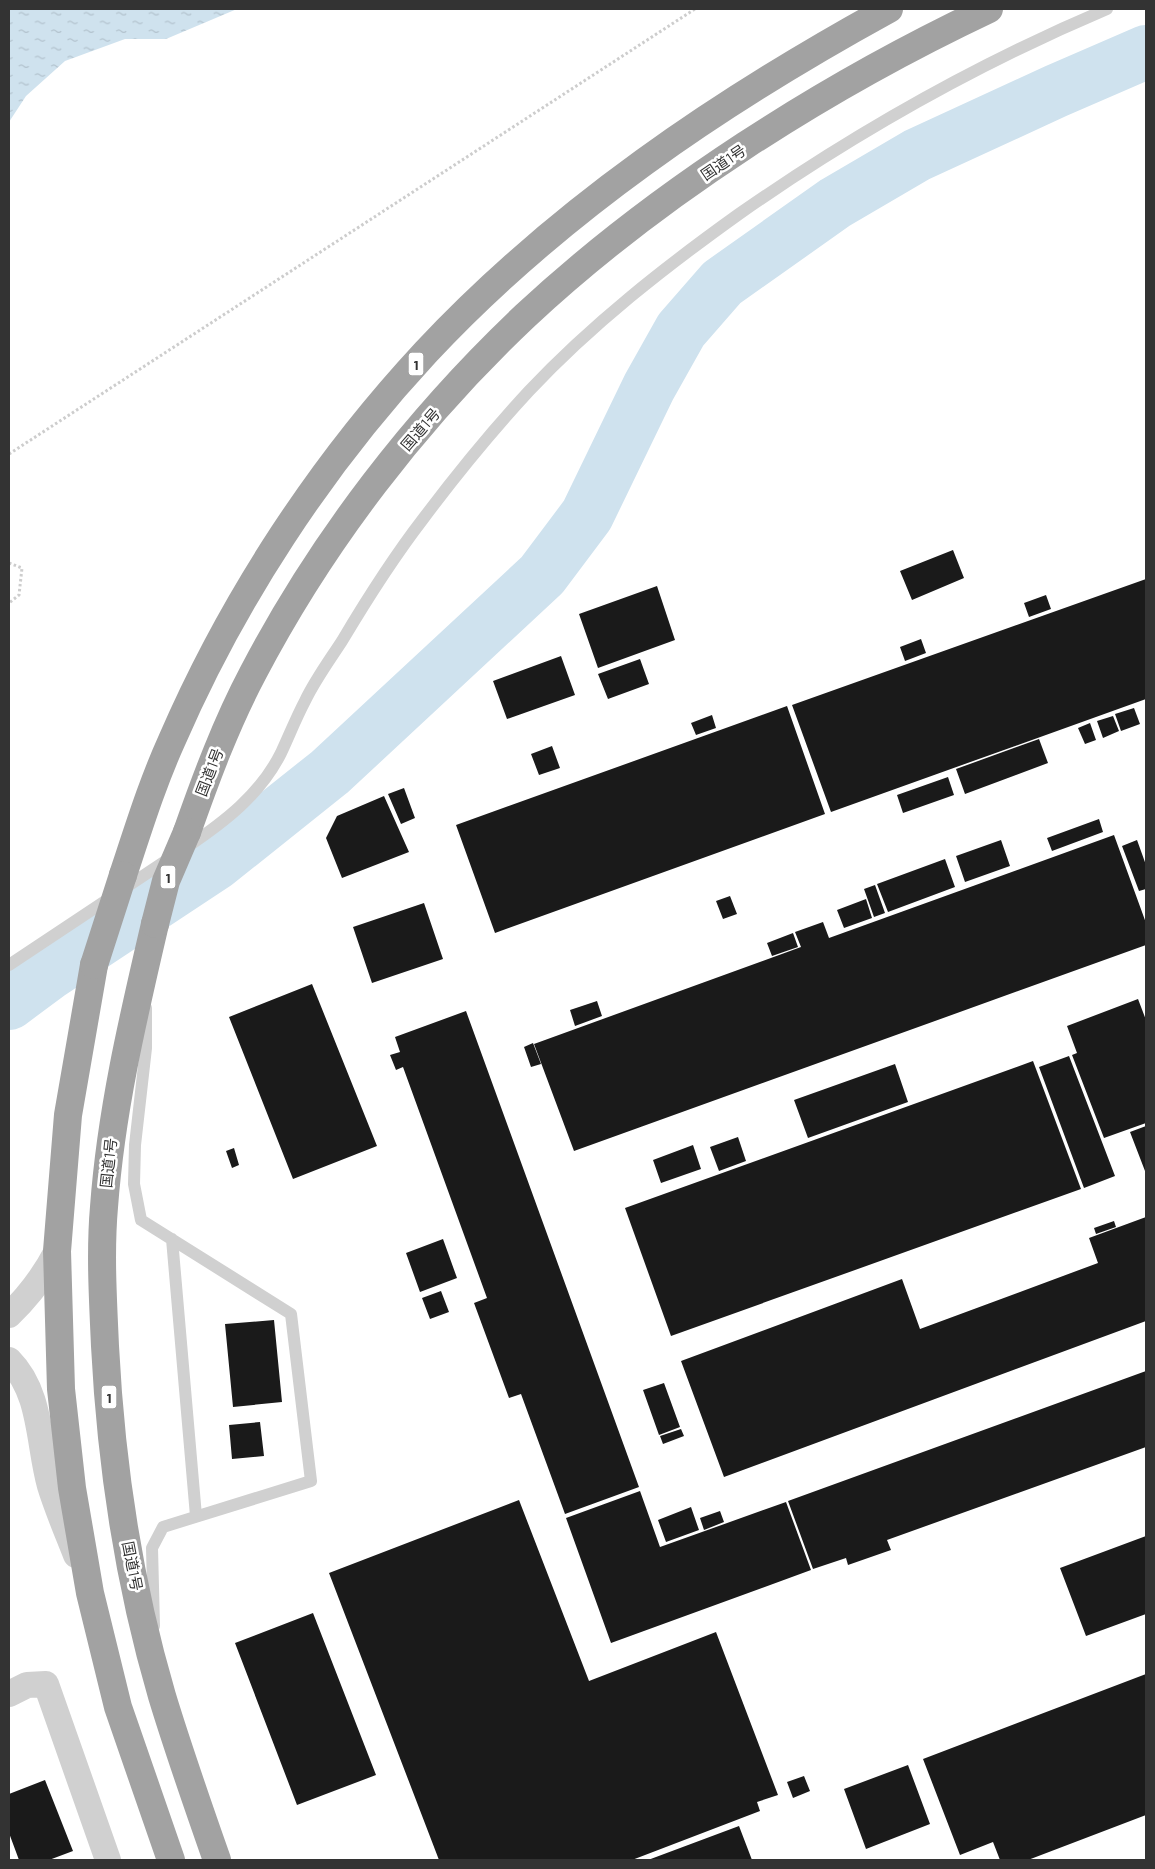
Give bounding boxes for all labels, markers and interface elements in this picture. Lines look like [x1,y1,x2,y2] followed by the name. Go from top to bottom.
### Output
[697,140,749,184] street label: 国道1号
[408,352,424,376] road number: 1
[397,404,443,454] street label: 国道1号
[192,745,226,799] street label: 国道1号
[160,866,176,889] road number: 1
[96,1137,120,1189] street label: 国道1号
[102,1385,116,1408] road number: 1
[119,1540,147,1592] street label: 国道1号

